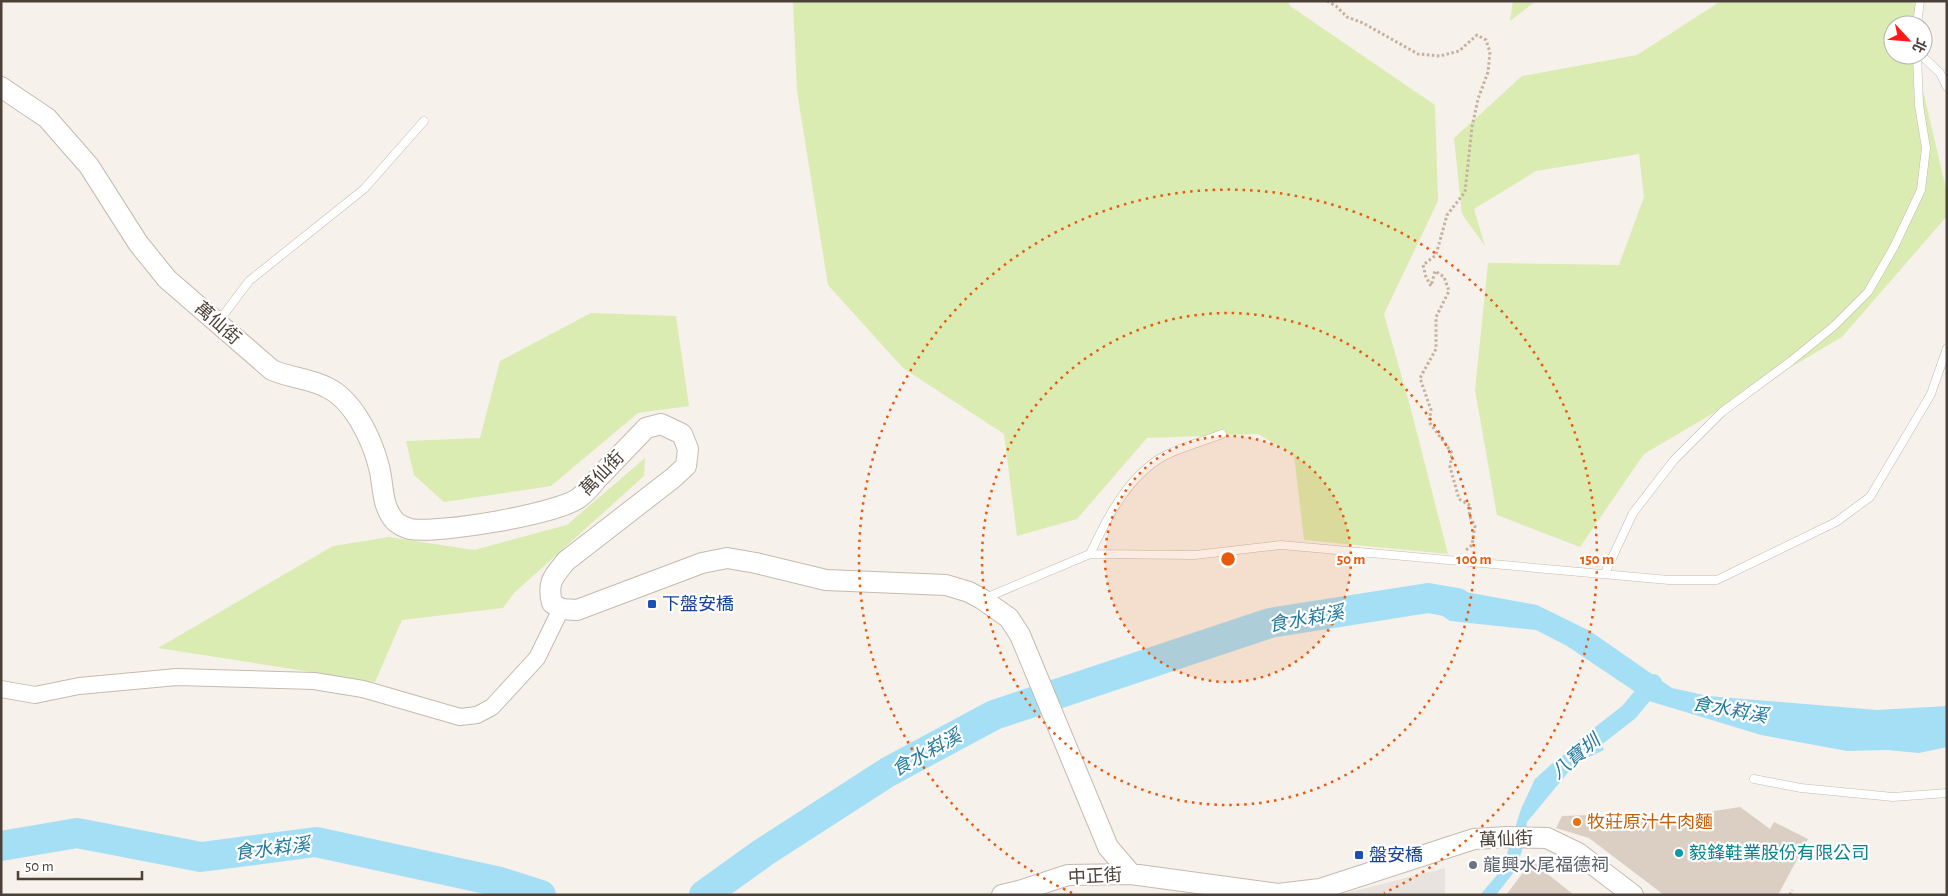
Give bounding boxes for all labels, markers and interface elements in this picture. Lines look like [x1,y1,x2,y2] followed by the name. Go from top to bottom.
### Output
[1883,15,1933,65] north arrow
[1909,36,1929,55] text: 北
[191,298,245,348] street label: 萬仙街
[576,447,628,499] street label: 萬仙街
[1219,550,1237,568] centre of rings
[1337,552,1365,567] text: 50 m
[1456,552,1492,567] text: 100 m
[1580,552,1614,567] text: 150 m
[662,594,734,614] place label: 下盤安橋
[646,598,658,610] marker: 下盤安橋
[1267,601,1348,635] water label: 食水嵙溪
[1691,693,1772,727] water label: 食水嵙溪
[888,723,967,780] water label: 食水嵙溪
[1547,728,1606,783] water label: 八寶圳
[1587,812,1713,832] place label: 牧莊原汁牛肉麵
[1571,816,1583,828] marker: 牧莊原汁牛肉麵
[1479,828,1533,850] street label: 萬仙街
[233,833,314,864] water label: 食水嵙溪
[1689,843,1869,863] place label: 毅鋒鞋業股份有限公司
[1369,845,1423,865] place label: 盤安橋
[1673,847,1685,859] marker: 毅鋒鞋業股份有限公司
[18,848,141,880] scale bar
[1353,849,1365,861] marker: 盤安橋
[1483,855,1609,875] place label: 龍興水尾福德祠
[25,859,54,874] text: 50 m
[1467,859,1479,871] marker: 龍興水尾福德祠
[1068,865,1122,887] street label: 中正街

